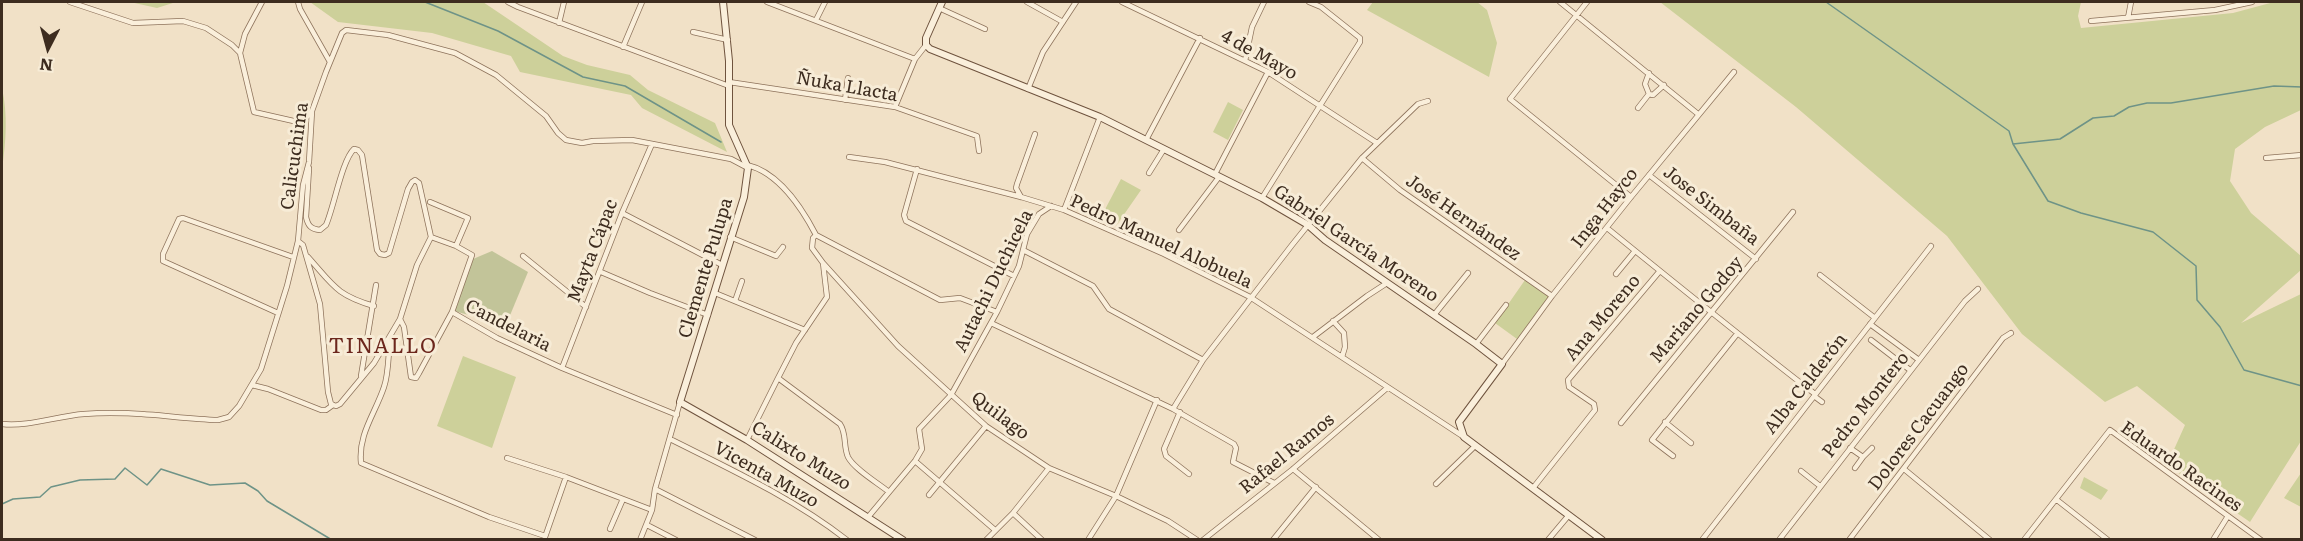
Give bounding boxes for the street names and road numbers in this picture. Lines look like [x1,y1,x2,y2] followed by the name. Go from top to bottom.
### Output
[1217,25,1301,85] street label: 4 de Mayo
[795,67,899,107] street label: Ñuka Llacta
[277,101,313,211] street label: Calicuchima
[1658,162,1764,250] street label: Jose Simbaña
[1567,164,1643,252] street label: Inga Hayco
[1401,170,1525,266] street label: José Hernández
[1269,181,1443,307] street label: Gabriel García Moreno
[1066,190,1256,294] street label: Pedro Manuel Alobuela
[674,195,738,341] street label: Clemente Pulupa
[563,196,623,306] street label: Mayta Cápac
[950,206,1038,356] street label: Autachi Duchicela
[1646,252,1748,368] street label: Mariano Godoy
[1561,270,1645,366] street label: Ana Moreno
[461,295,555,357] street label: Candelaria
[1760,329,1852,439] street label: Alba Calderón
[1818,348,1914,462] street label: Pedro Montero
[1864,359,1974,495] street label: Dolores Cacuango
[967,387,1033,445] street label: Quilago
[1235,409,1339,499] street label: Rafael Ramos
[747,417,855,495] street label: Calixto Muzo
[2116,417,2246,517] street label: Eduardo Racines
[710,437,822,513] street label: Vicenta Muzo

